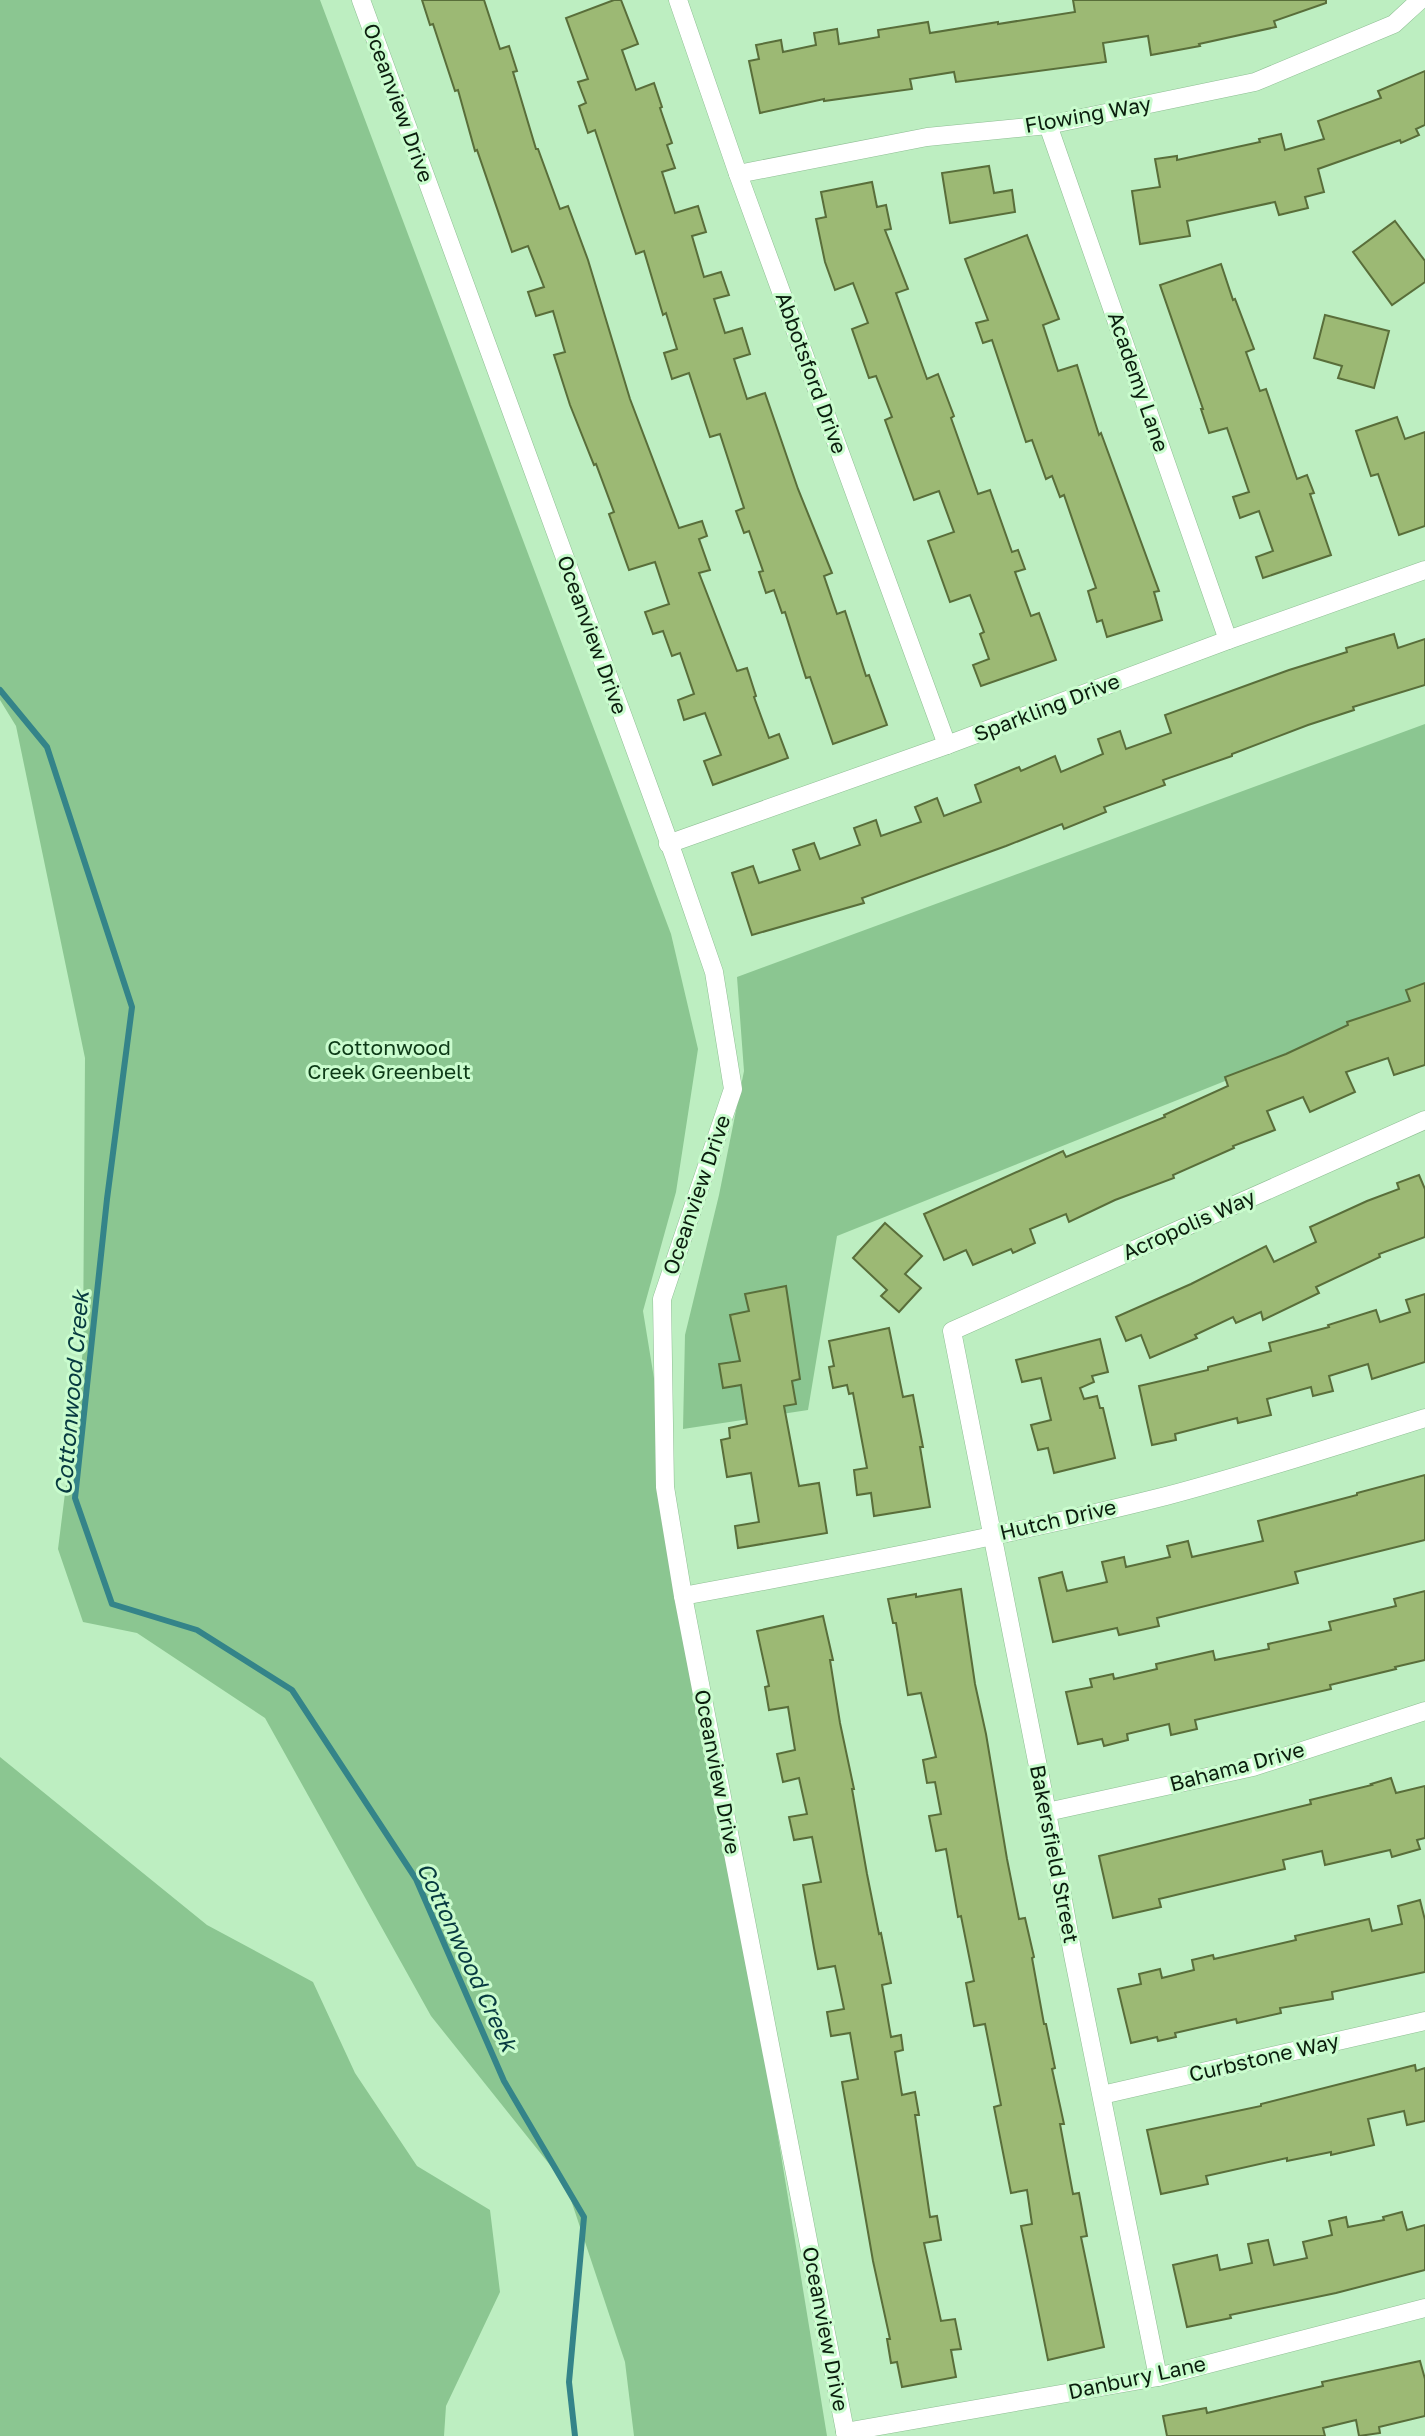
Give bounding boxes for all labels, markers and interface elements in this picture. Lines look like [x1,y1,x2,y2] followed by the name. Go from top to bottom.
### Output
[358,20,440,186] street label: Oceanview Drive
[1023,90,1153,138] street label: Flowing Way
[771,288,853,457] street label: Abbotsford Drive
[1103,308,1175,455] street label: Academy Lane
[552,552,634,718] street label: Oceanview Drive
[970,667,1123,747] street label: Sparkling Drive
[307,1034,471,1084] park label: Cottonwood Creek Greenbelt
[657,1111,736,1278] street label: Oceanview Drive
[1118,1183,1259,1265] street label: Acropolis Way
[48,1287,94,1496] water label: Cottonwood Creek
[997,1493,1119,1545] street label: Hutch Drive
[689,1687,747,1856] street label: Oceanview Drive
[1167,1736,1307,1797] street label: Bahama Drive
[1025,1762,1085,1945] street label: Bakersfield Street
[412,1858,525,2057] water label: Cottonwood Creek
[1186,2027,1342,2087] street label: Curbstone Way
[797,2244,855,2413] street label: Oceanview Drive
[1066,2350,1208,2404] street label: Danbury Lane

